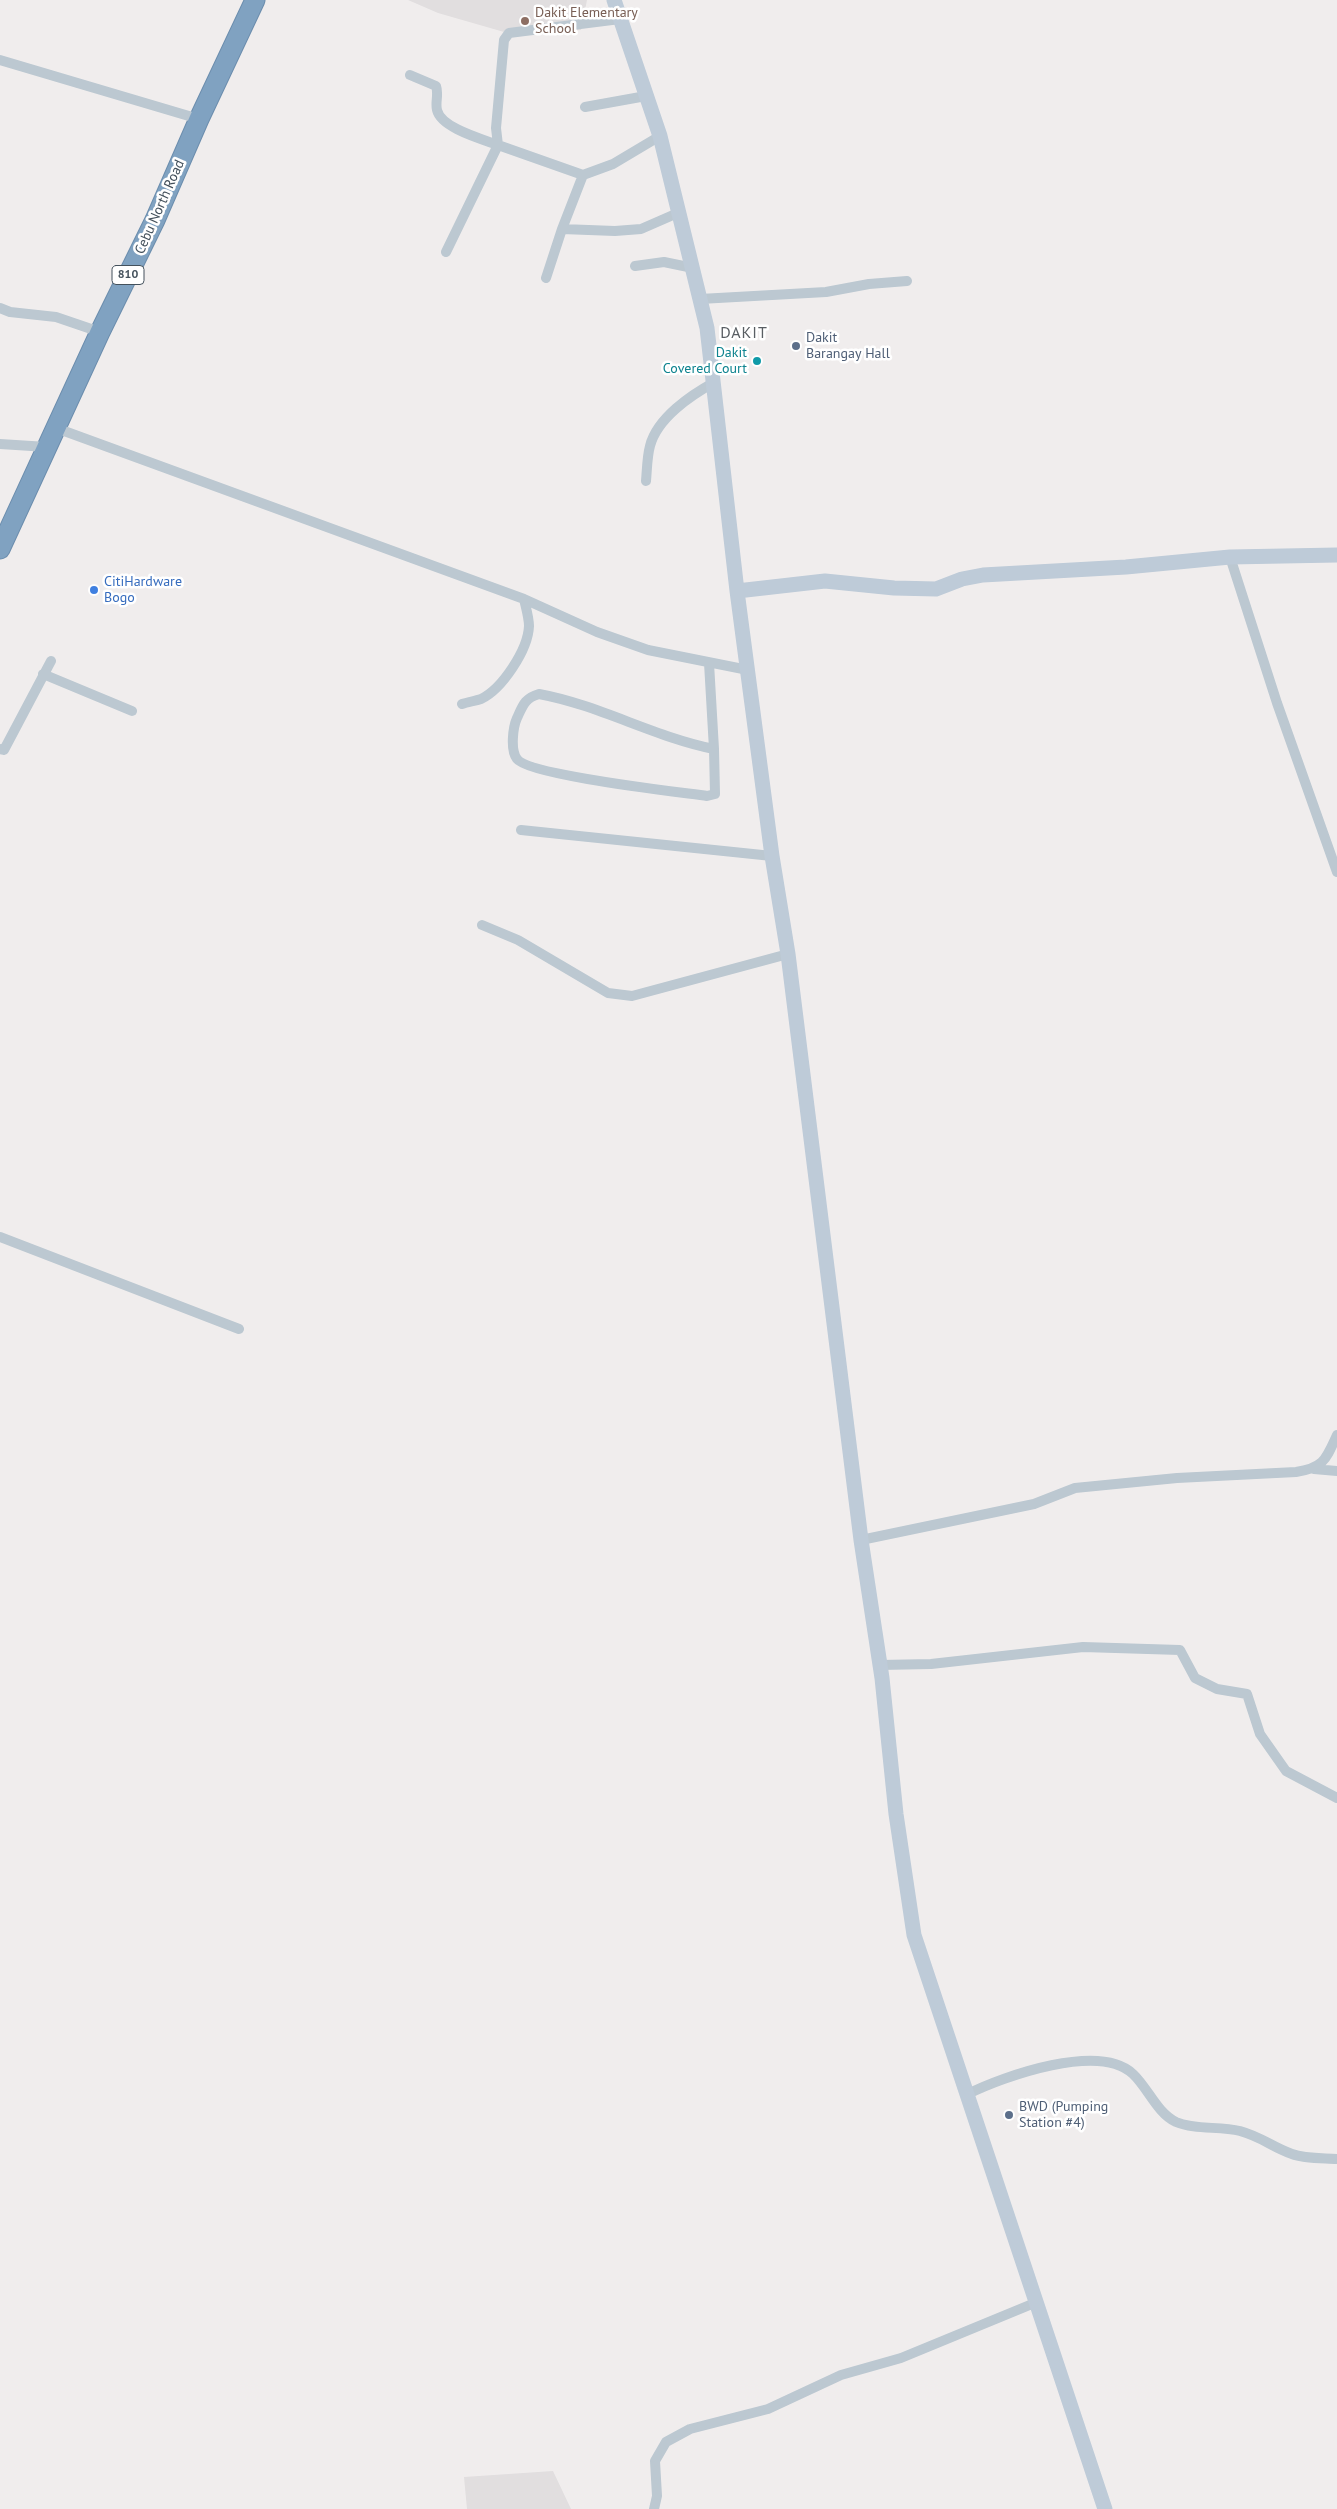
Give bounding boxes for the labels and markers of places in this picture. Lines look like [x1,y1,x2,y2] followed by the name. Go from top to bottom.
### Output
[535,5,638,38] place label: Dakit Elementary School
[519,15,531,27] marker: Dakit Elementary School
[806,330,890,362] place label: Dakit Barangay Hall
[790,340,802,352] marker: Dakit Barangay Hall
[663,345,747,378] place label: Dakit Covered Court
[751,355,763,367] marker: Dakit Covered Court
[104,574,182,606] place label: CitiHardware Bogo
[88,584,100,596] marker: CitiHardware Bogo
[1019,2099,1108,2132] place label: BWD (Pumping Station #4)
[1003,2109,1015,2121] marker: BWD (Pumping Station #4)

